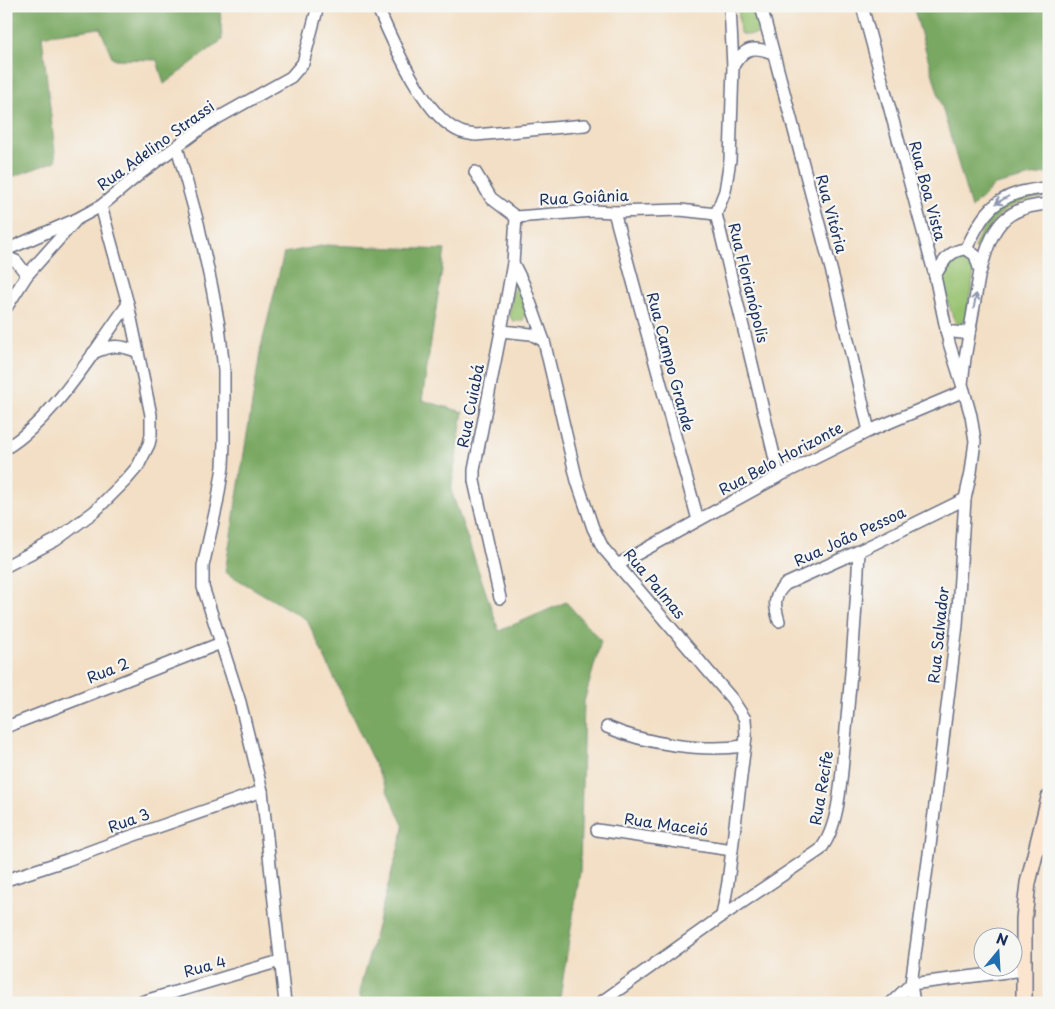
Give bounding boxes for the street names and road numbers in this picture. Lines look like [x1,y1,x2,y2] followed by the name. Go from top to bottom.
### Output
[92,94,219,195] street label: Rua Adelino Strassi
[904,138,953,243] street label: Rua Boa Vista
[811,172,854,256] street label: Rua Vitória
[539,183,630,210] street label: Rua Goiânia
[723,220,776,345] street label: Rua Florianópolis
[642,289,701,434] street label: Rua Campo Grande
[450,361,489,450] street label: Rua Cuiabá
[714,415,846,500] street label: Rua Belo Horizonte
[790,499,910,572] street label: Rua João Pessoa
[619,543,691,623] street label: Rua Palmas
[921,585,954,684] street label: Rua Salvador
[83,651,132,688] street label: Rua 2
[803,749,838,827] street label: Rua Recife
[104,801,153,838] street label: Rua 3
[623,806,710,841] street label: Rua Maceió
[181,949,228,982] street label: Rua 4

